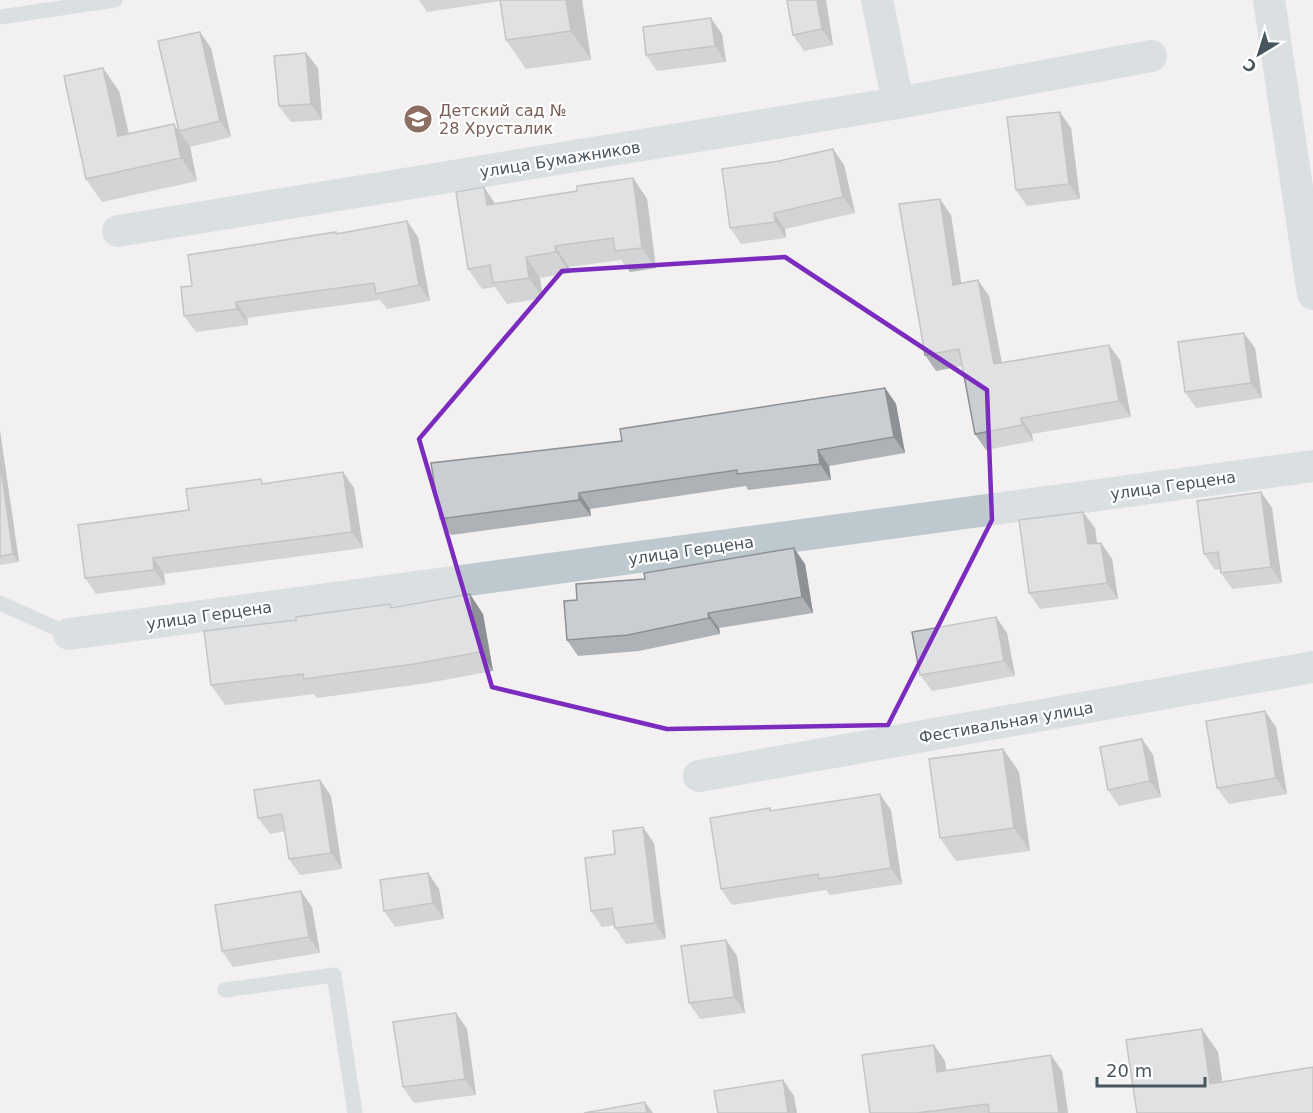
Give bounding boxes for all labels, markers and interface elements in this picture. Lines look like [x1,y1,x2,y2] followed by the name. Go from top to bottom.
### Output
[1229,24,1289,84] north arrow
[1240,54,1261,77] text: С
[439,101,566,138] place label: Детский сад № 28 Хрусталик
[402,103,434,135] school or university icon: Детский сад № 28 Хрусталик
[478,137,642,182] street label: улица Бумажников
[1109,467,1237,504] street label: улица Герцена
[627,532,755,569] street label: улица Герцена
[145,597,273,634] street label: улица Герцена
[917,698,1095,747] street label: Фестивальная улица
[1097,1050,1205,1088] scale bar
[1106,1060,1152,1081] text: 20 m

